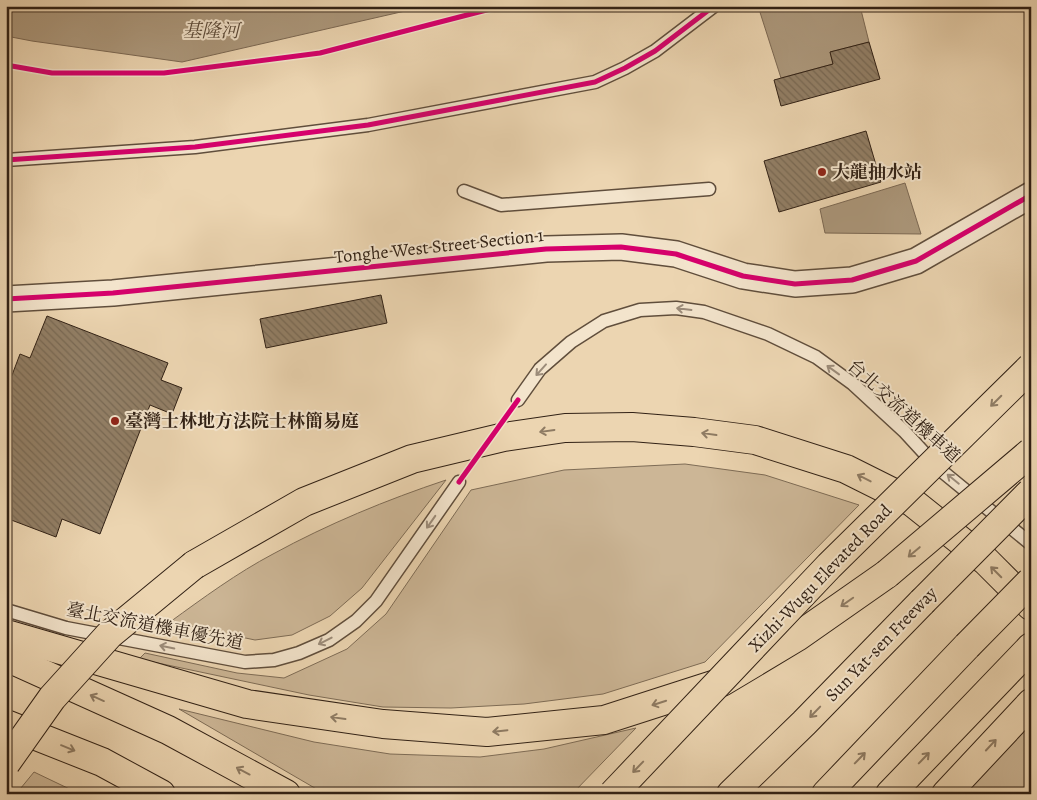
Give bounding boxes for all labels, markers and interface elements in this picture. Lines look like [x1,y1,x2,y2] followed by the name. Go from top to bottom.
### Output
[182,18,242,44] water label: 基隆河
[832,160,922,184] place label: 大龍抽水站
[816,166,828,178] marker: 大龍抽水站
[333,223,545,269] street label: Tonghe West Street Section 1
[676,304,692,314] one-way arrow
[842,354,966,468] street label: 台北交流道機車道
[535,364,546,377] one-way arrow
[826,365,840,375] one-way arrow
[990,395,1002,407] one-way arrow
[125,409,359,433] place label: 臺灣士林地方法院士林簡易庭
[109,415,121,427] marker: 臺灣士林地方法院士林簡易庭
[539,426,555,436] one-way arrow
[701,429,717,439] one-way arrow
[857,473,872,483] one-way arrow
[947,474,960,485] one-way arrow
[743,498,897,657] street label: Xizhi-Wugu Elevated Road
[426,515,436,529] one-way arrow
[907,546,920,558] one-way arrow
[991,566,1003,578] one-way arrow
[820,581,943,707] street label: Sun Yat-sen Freeway
[64,597,246,655] street label: 臺北交流道機車優先道
[840,597,854,607] one-way arrow
[317,636,332,646] one-way arrow
[159,642,175,651] one-way arrow
[90,693,105,703] one-way arrow
[651,698,667,708] one-way arrow
[808,706,821,718] one-way arrow
[330,712,346,722] one-way arrow
[492,726,508,735] one-way arrow
[985,739,997,752] one-way arrow
[60,744,75,754] one-way arrow
[918,752,930,765] one-way arrow
[853,753,865,765] one-way arrow
[632,761,644,773] one-way arrow
[236,765,250,775] one-way arrow

